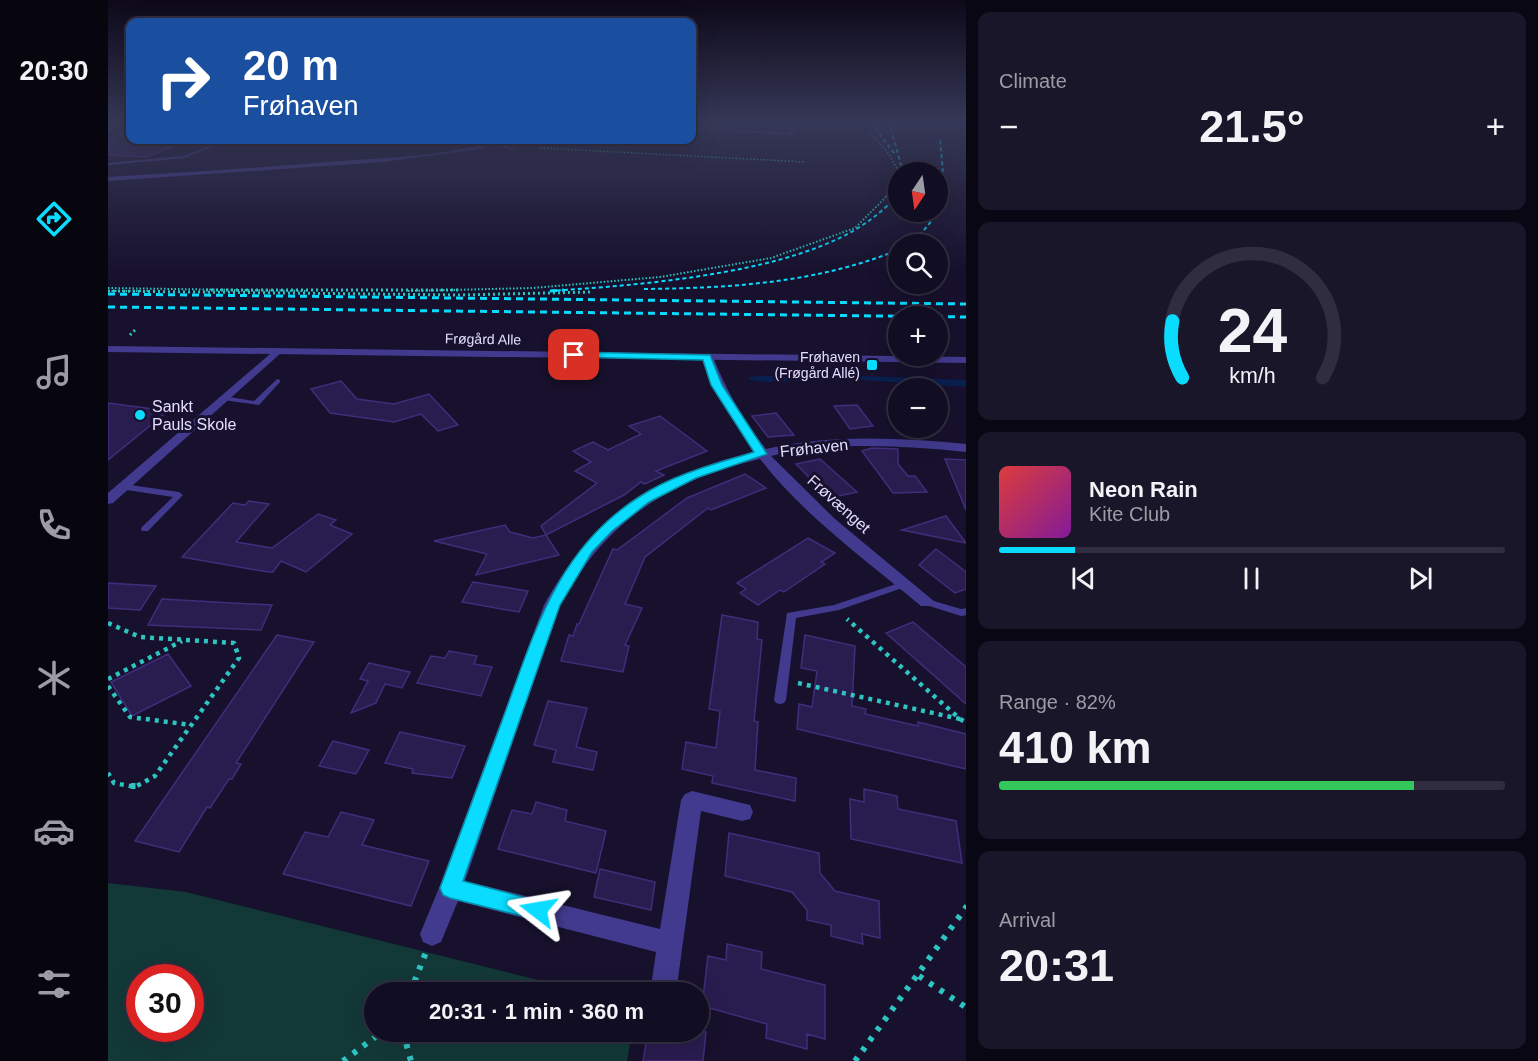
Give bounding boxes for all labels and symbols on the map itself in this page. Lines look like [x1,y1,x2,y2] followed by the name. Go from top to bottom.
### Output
[888,162,948,222] north arrow
[548,329,599,380] pin
[445,330,521,348] street label: Frøgård Alle
[774,349,860,381] place label: Frøhaven (Frøgård Allé)
[865,358,879,372] marker: Frøhaven (Frøgård Allé)
[152,398,237,433] place label: Sankt Pauls Skole
[133,408,147,422] marker: Sankt Pauls Skole
[779,436,849,460] street label: Frøhaven
[804,472,874,537] street label: Frøvænget
[506,878,570,942] position arrow
[126,964,204,1042] speed limit sign: 30

